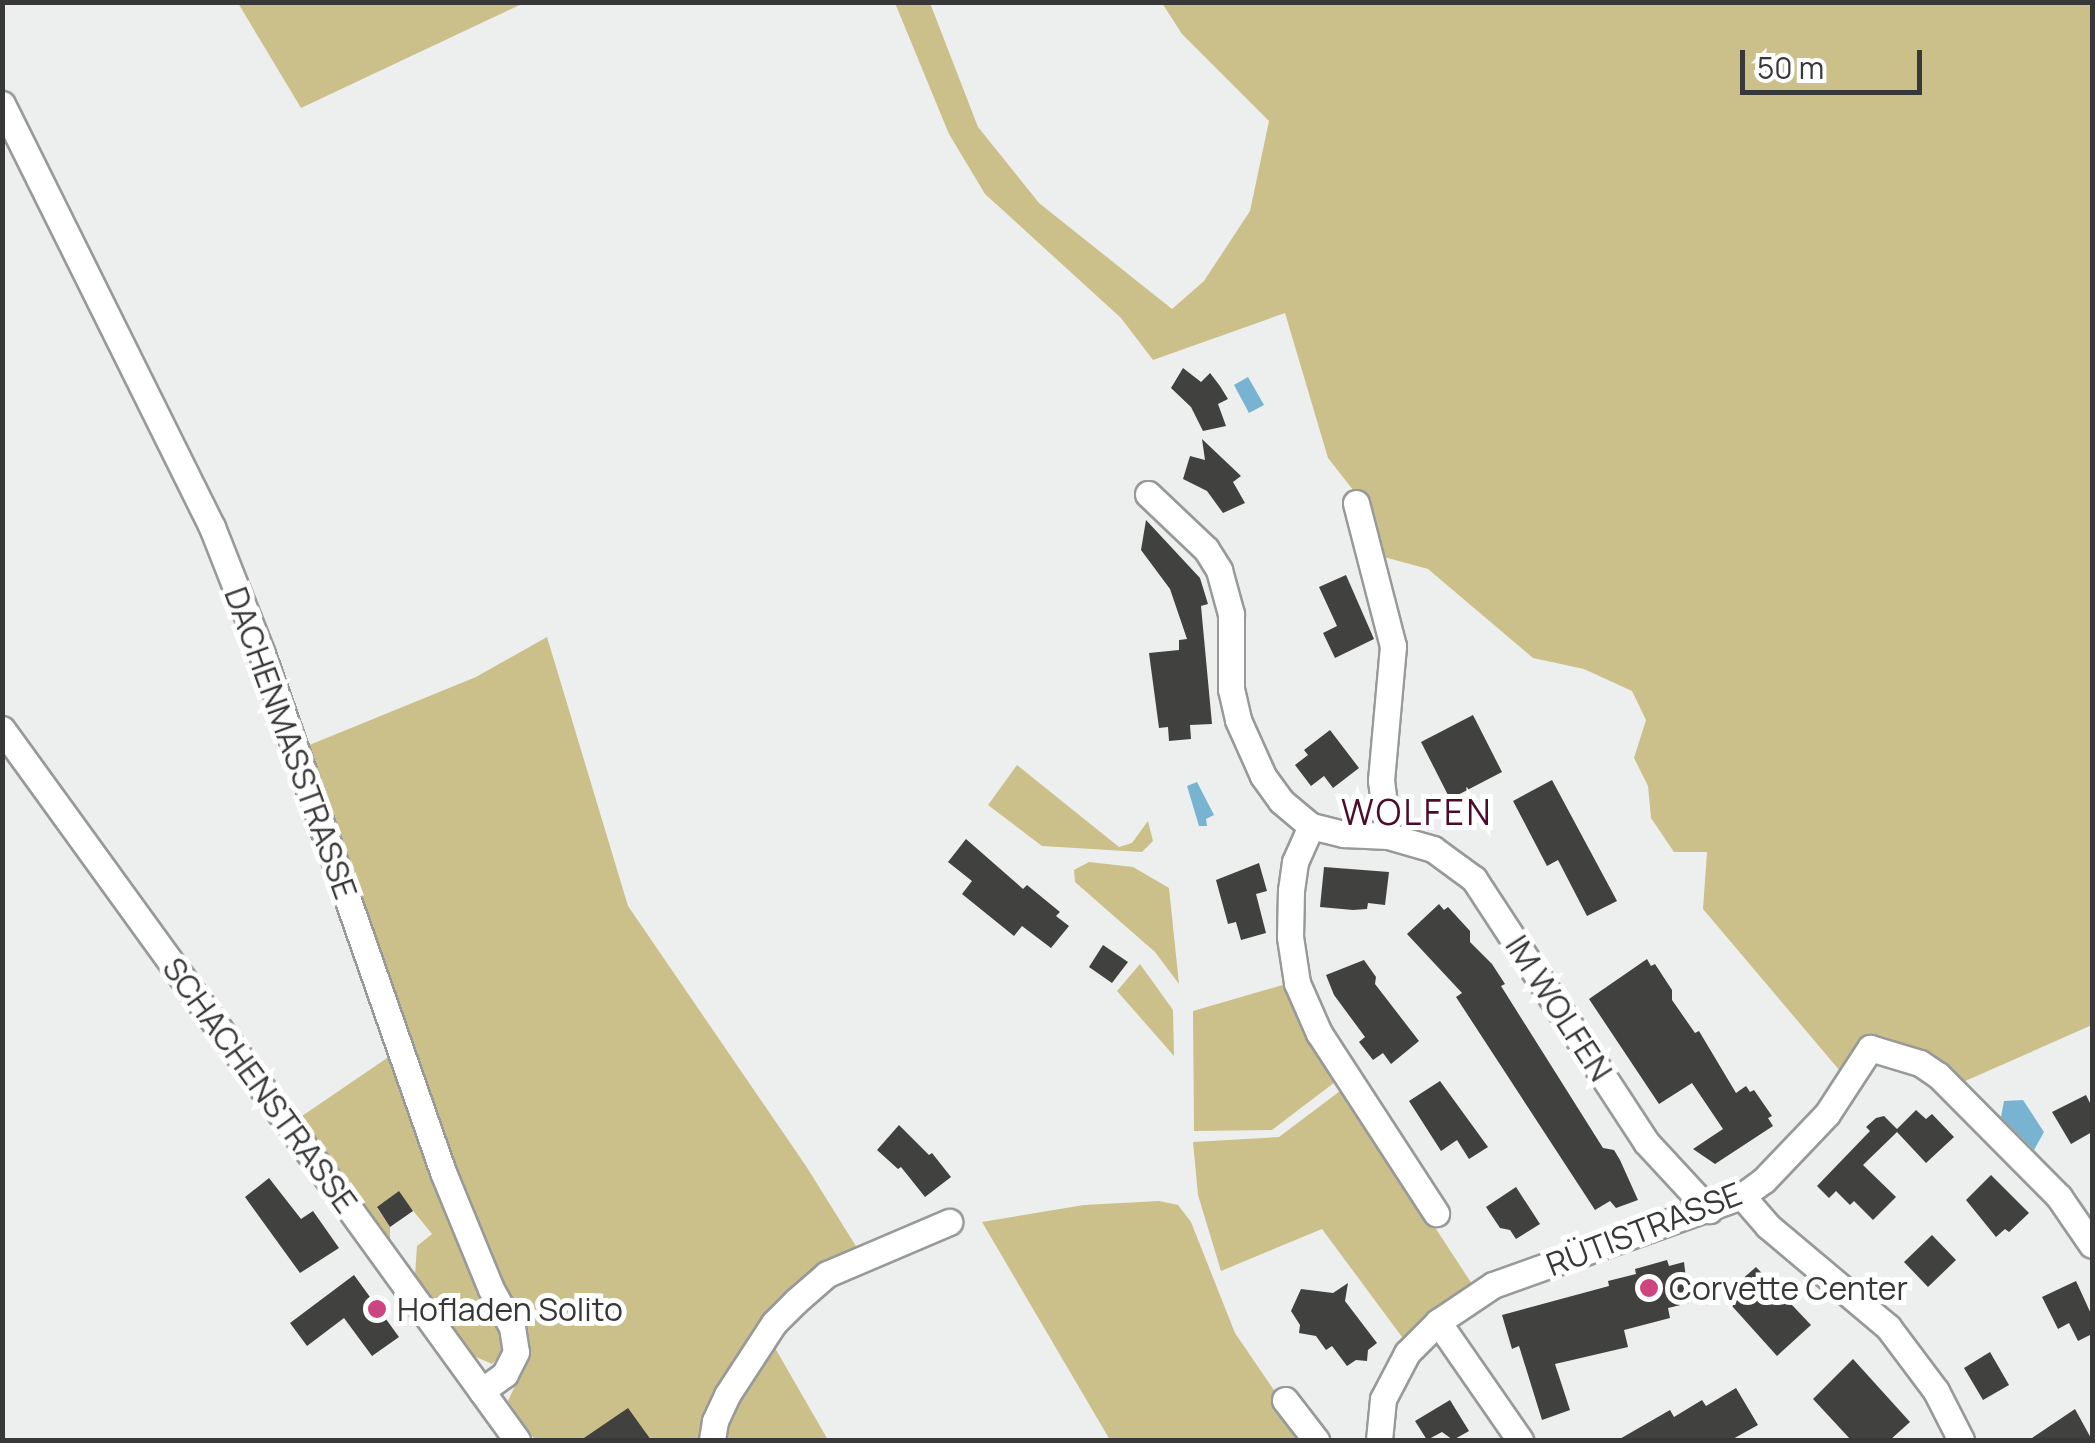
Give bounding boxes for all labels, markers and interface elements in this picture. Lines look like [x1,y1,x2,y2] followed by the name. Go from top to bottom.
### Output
[1745,30,1928,92] scale bar
[1757,47,1824,88] text: 50 m
[217,582,365,904] street label: DACHENMASSTRASSE
[1341,791,1493,833] district label: WOLFEN
[1498,928,1620,1088] street label: IM WOLFEN
[155,950,365,1220] street label: SCHACHENSTRASSE
[1541,1174,1747,1284] street label: RÜTISTRASSE
[1669,1269,1908,1307] place label: Corvette Center
[1638,1277,1660,1299] marker: Corvette Center
[397,1290,623,1328] place label: Hofladen Solito
[366,1298,388,1320] marker: Hofladen Solito

